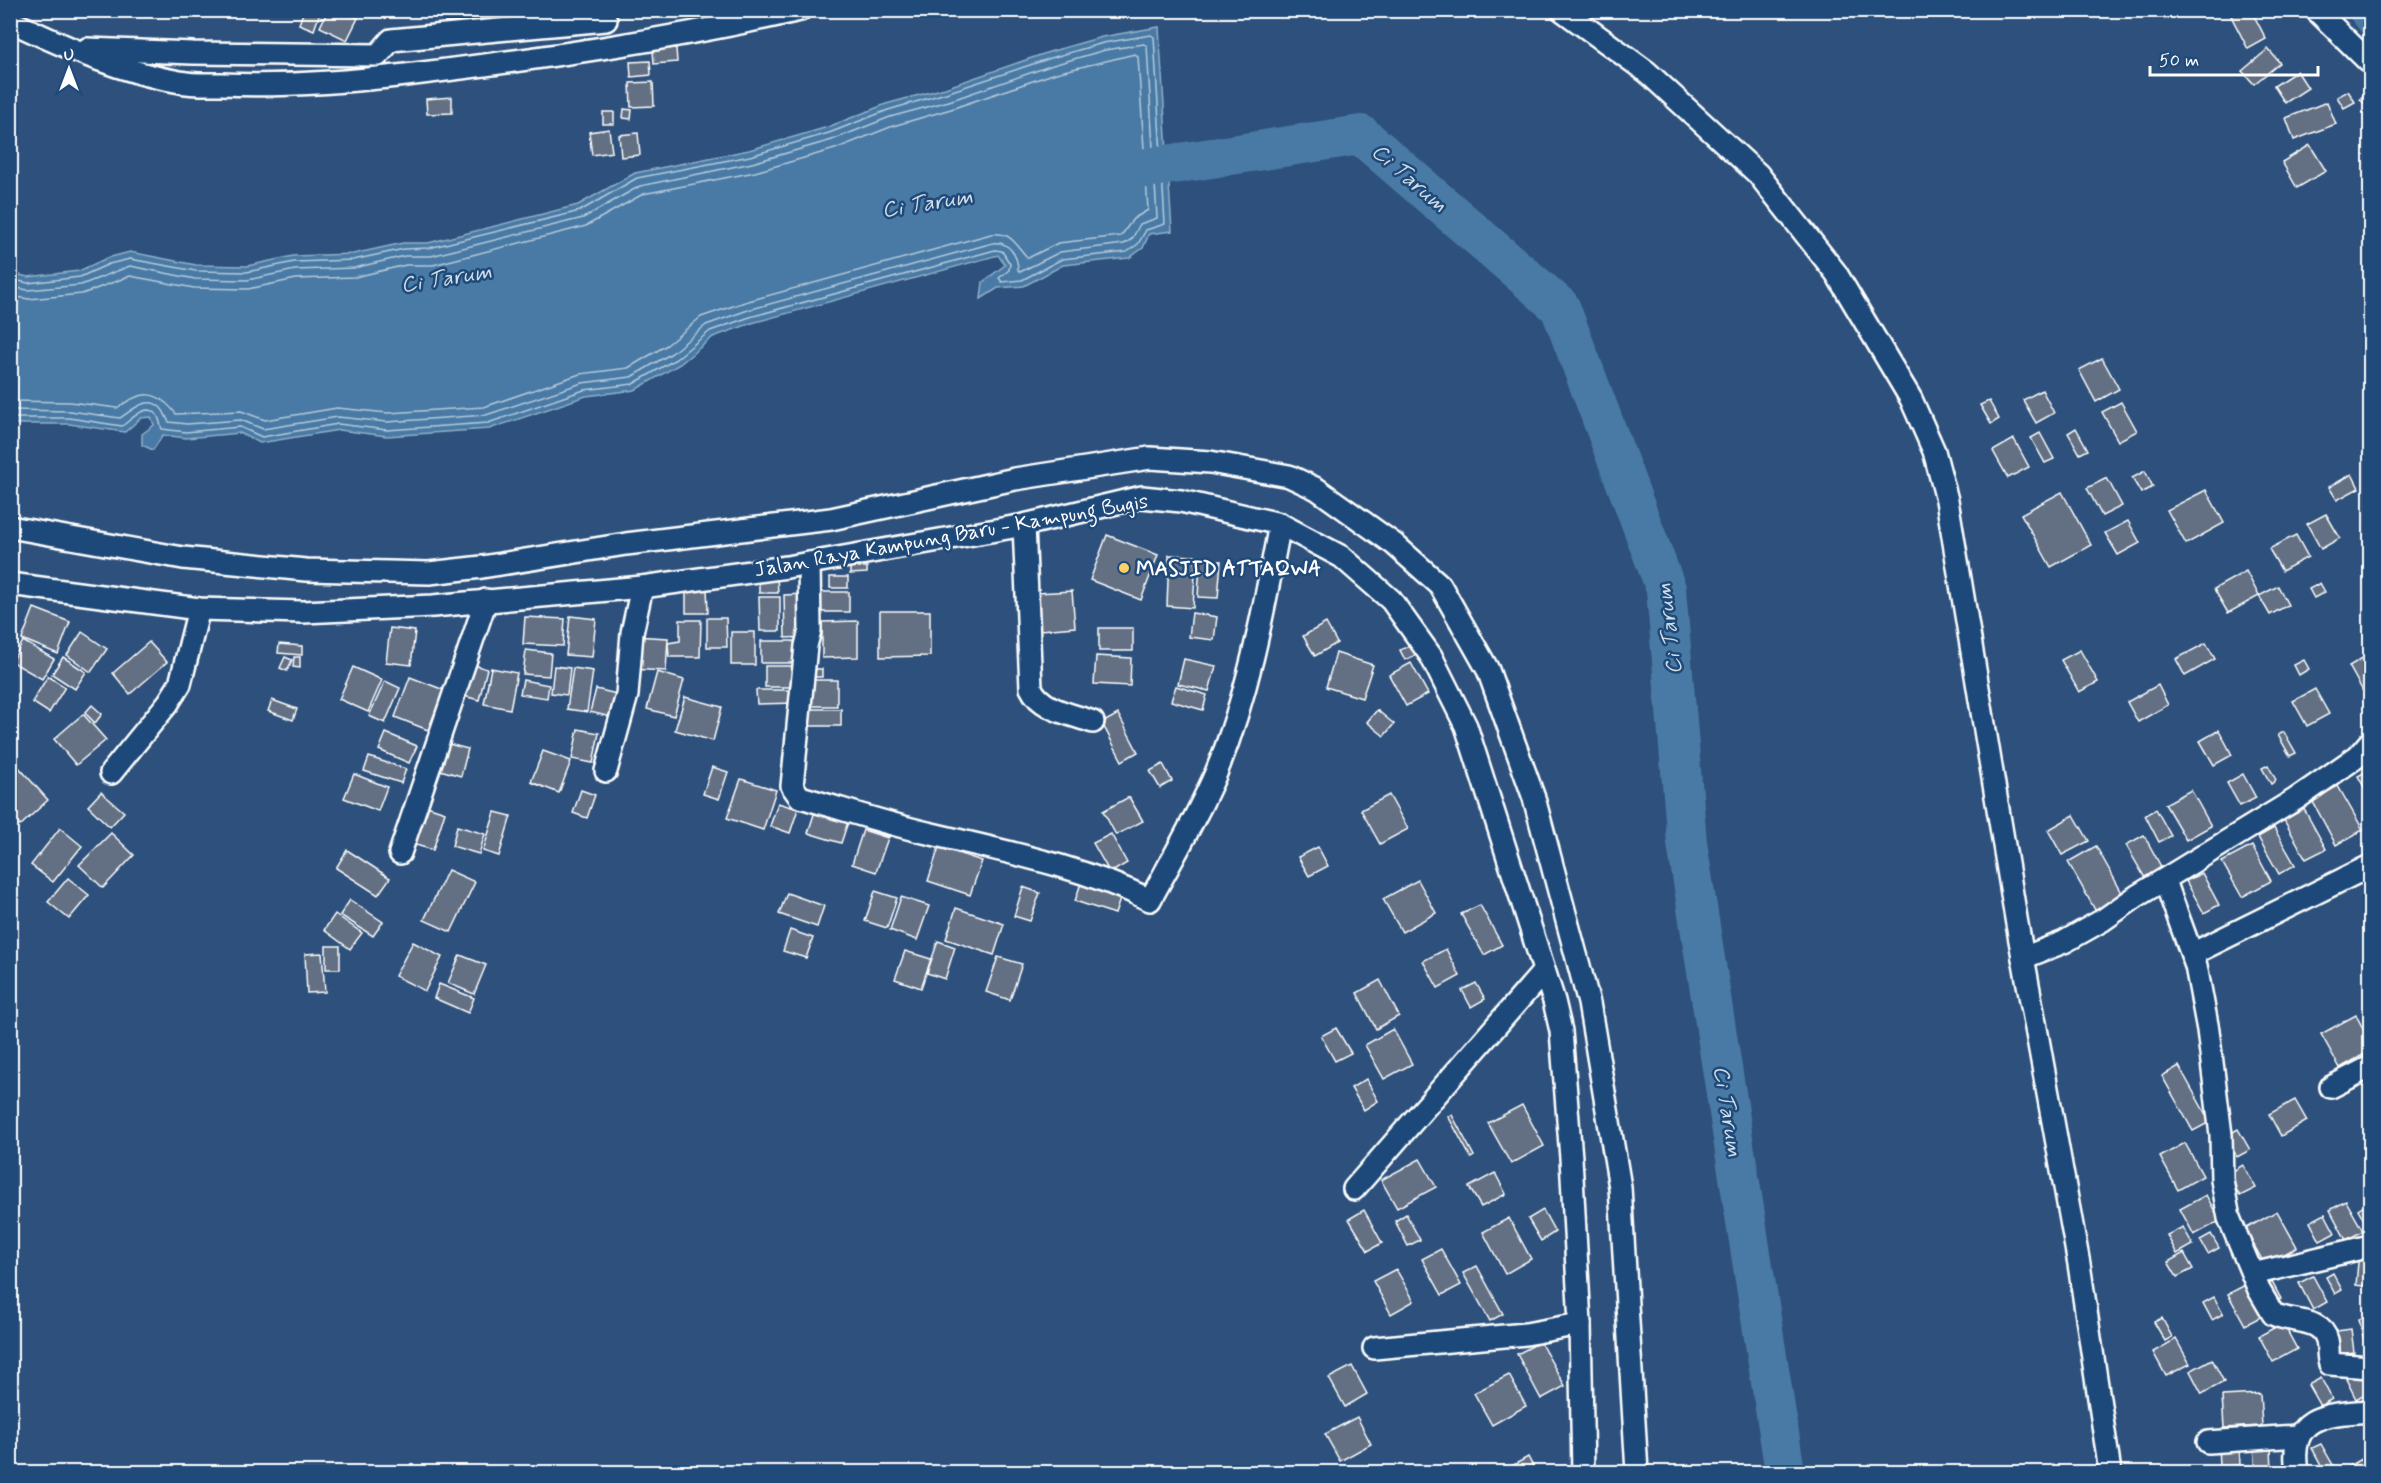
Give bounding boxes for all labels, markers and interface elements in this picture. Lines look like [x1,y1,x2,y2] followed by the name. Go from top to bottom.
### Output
[39,39,99,99] north arrow
[2150,39,2318,77] scale bar
[64,45,74,66] text: U
[2159,49,2199,73] text: 50 m
[1365,138,1452,219] water label: Ci Tarum
[880,183,975,225] water label: Ci Tarum
[399,258,494,300] water label: Ci Tarum
[752,488,1151,586] street label: Jalan Raya Kampung Baru - Kampung Bugis
[1136,555,1321,583] place label: MASJID ATTAQWA
[1117,561,1131,575] marker: MASJID ATTAQWA
[1651,582,1689,676] water label: Ci Tarum
[1706,1064,1748,1159] water label: Ci Tarum

